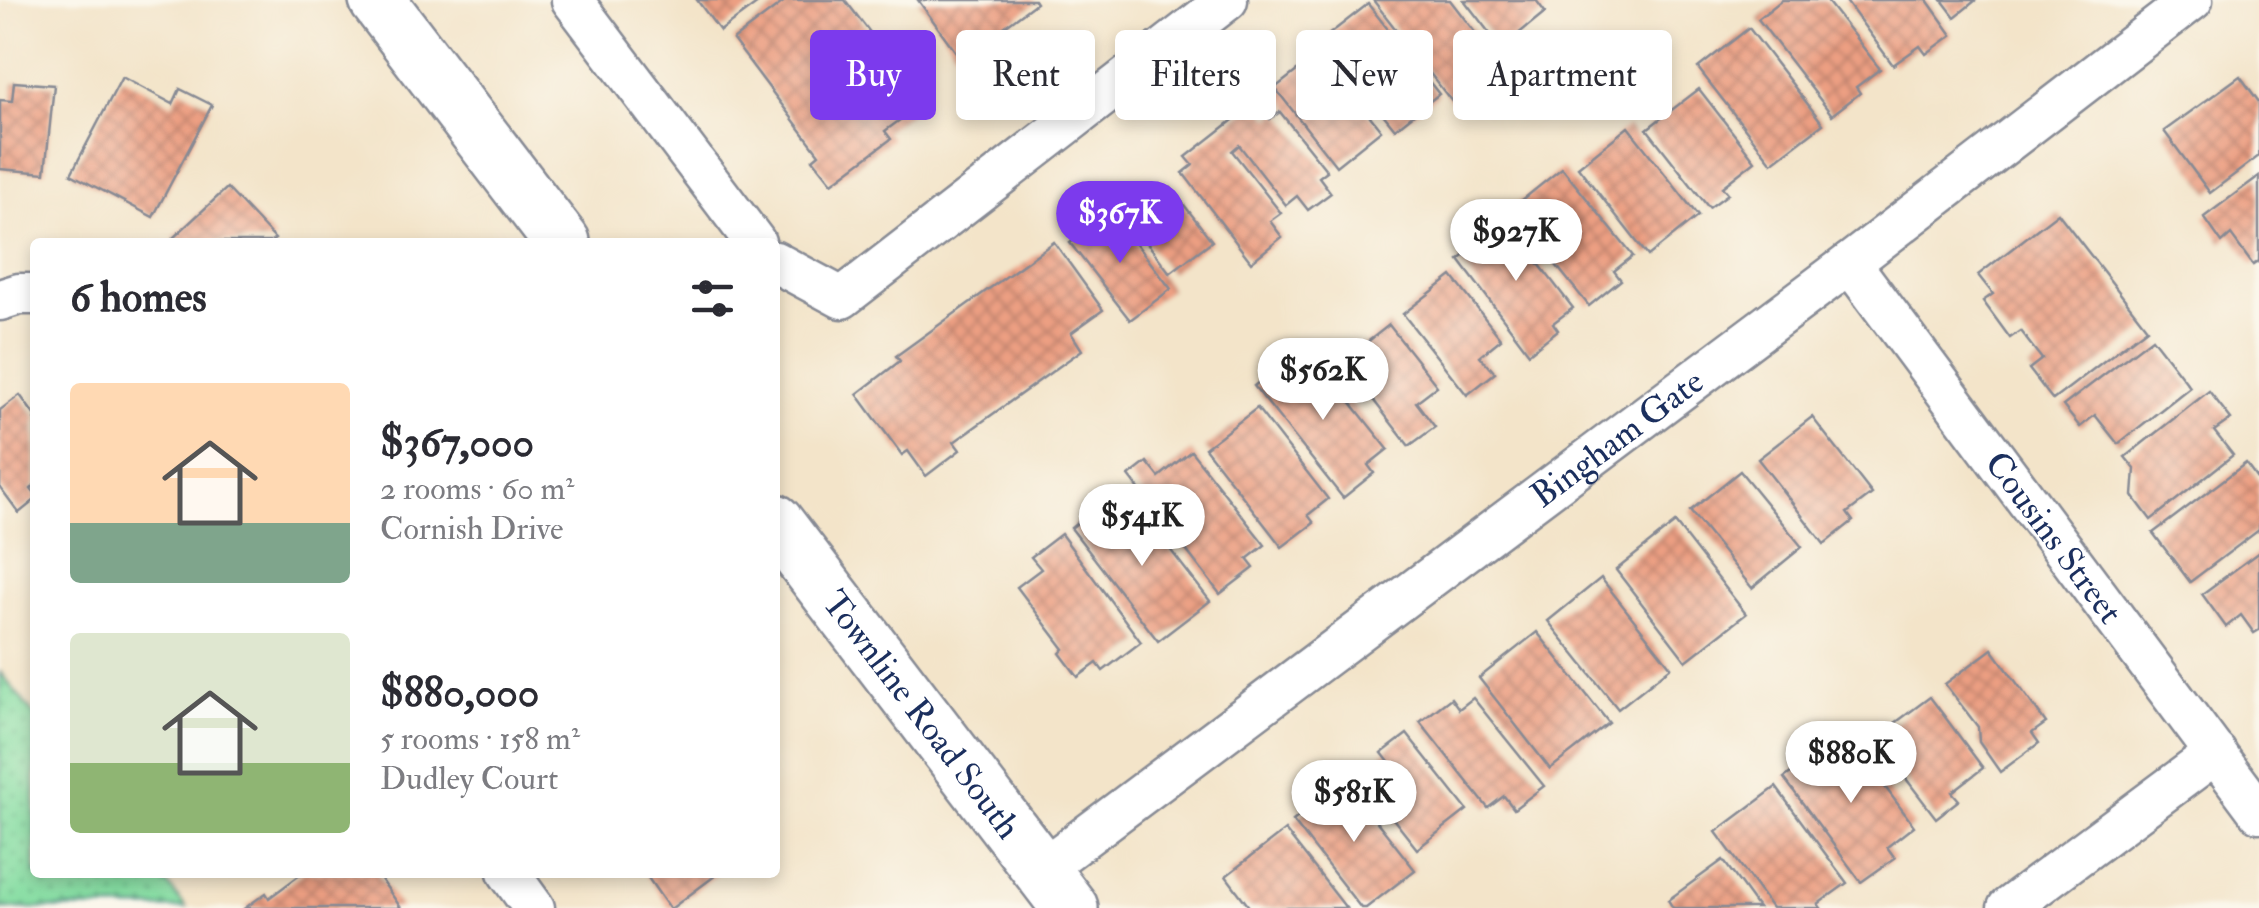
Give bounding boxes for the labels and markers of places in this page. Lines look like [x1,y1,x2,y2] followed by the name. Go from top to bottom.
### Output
[1050,181,1190,266] pin: $367K
[1446,199,1586,284] pin: $927K
[1253,338,1393,423] pin: $562K
[1072,484,1212,569] pin: $541K
[1781,721,1921,806] pin: $880K
[1284,760,1424,845] pin: $581K

